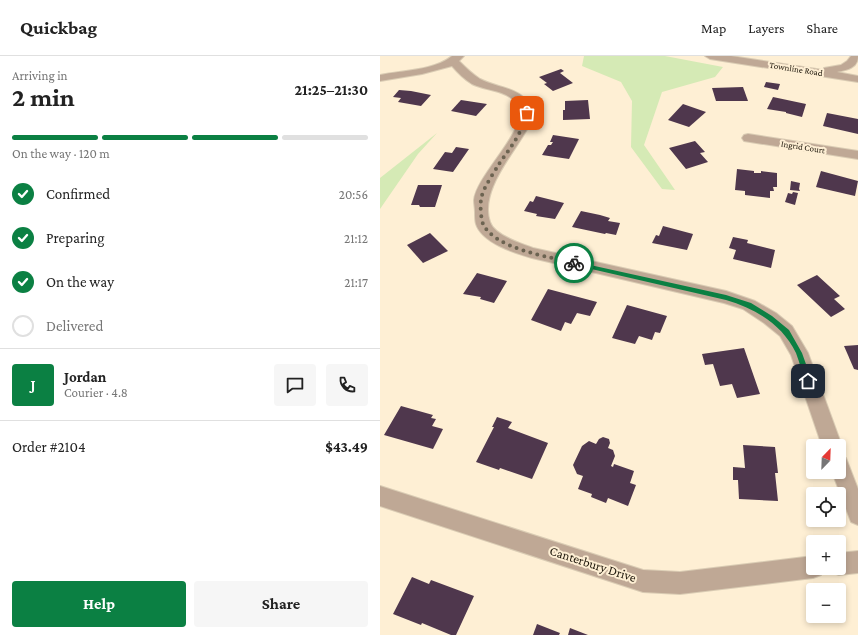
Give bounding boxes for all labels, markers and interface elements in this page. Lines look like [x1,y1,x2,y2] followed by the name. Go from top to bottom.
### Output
[20,17,97,38] text: Quickbag
[701,20,726,36] text: Map
[748,20,785,36] text: Layers
[807,20,838,36] text: Share
[769,60,824,78] street label: Townline Road
[12,68,68,83] text: Arriving in
[294,82,368,98] text: 21:25–21:30
[12,83,75,112] text: 2 min
[510,96,544,130] pin
[516,102,538,124] icon: bag
[780,139,827,156] street label: Ingrid Court
[12,146,110,161] text: On the way · 120 m
[12,183,34,205] icon: check
[46,186,110,202] text: Confirmed
[339,187,368,202] text: 20:56
[12,227,34,249] icon: check
[46,230,105,246] text: Preparing
[344,231,368,246] text: 21:12
[554,243,594,283] courier
[563,252,585,274] icon: bike
[12,271,34,293] icon: check
[46,274,114,290] text: On the way
[344,275,368,290] text: 21:17
[46,318,103,334] text: Delivered
[274,364,316,406] button: chat
[326,364,368,406] button: phone
[791,364,825,398] pin
[64,369,106,385] text: Jordan
[797,370,819,392] icon: home
[30,377,36,393] text: J
[64,385,128,400] text: Courier · 4.8
[12,439,86,455] text: Order #2104
[325,439,368,455] text: $43.49
[806,439,846,479] north arrow
[806,439,846,623] map controls
[806,487,846,527] button: locate
[806,535,846,575] button: +
[548,543,638,585] street label: Canterbury Drive
[12,581,186,627] button: Help
[194,581,368,627] button: Share
[806,583,846,623] button: −

